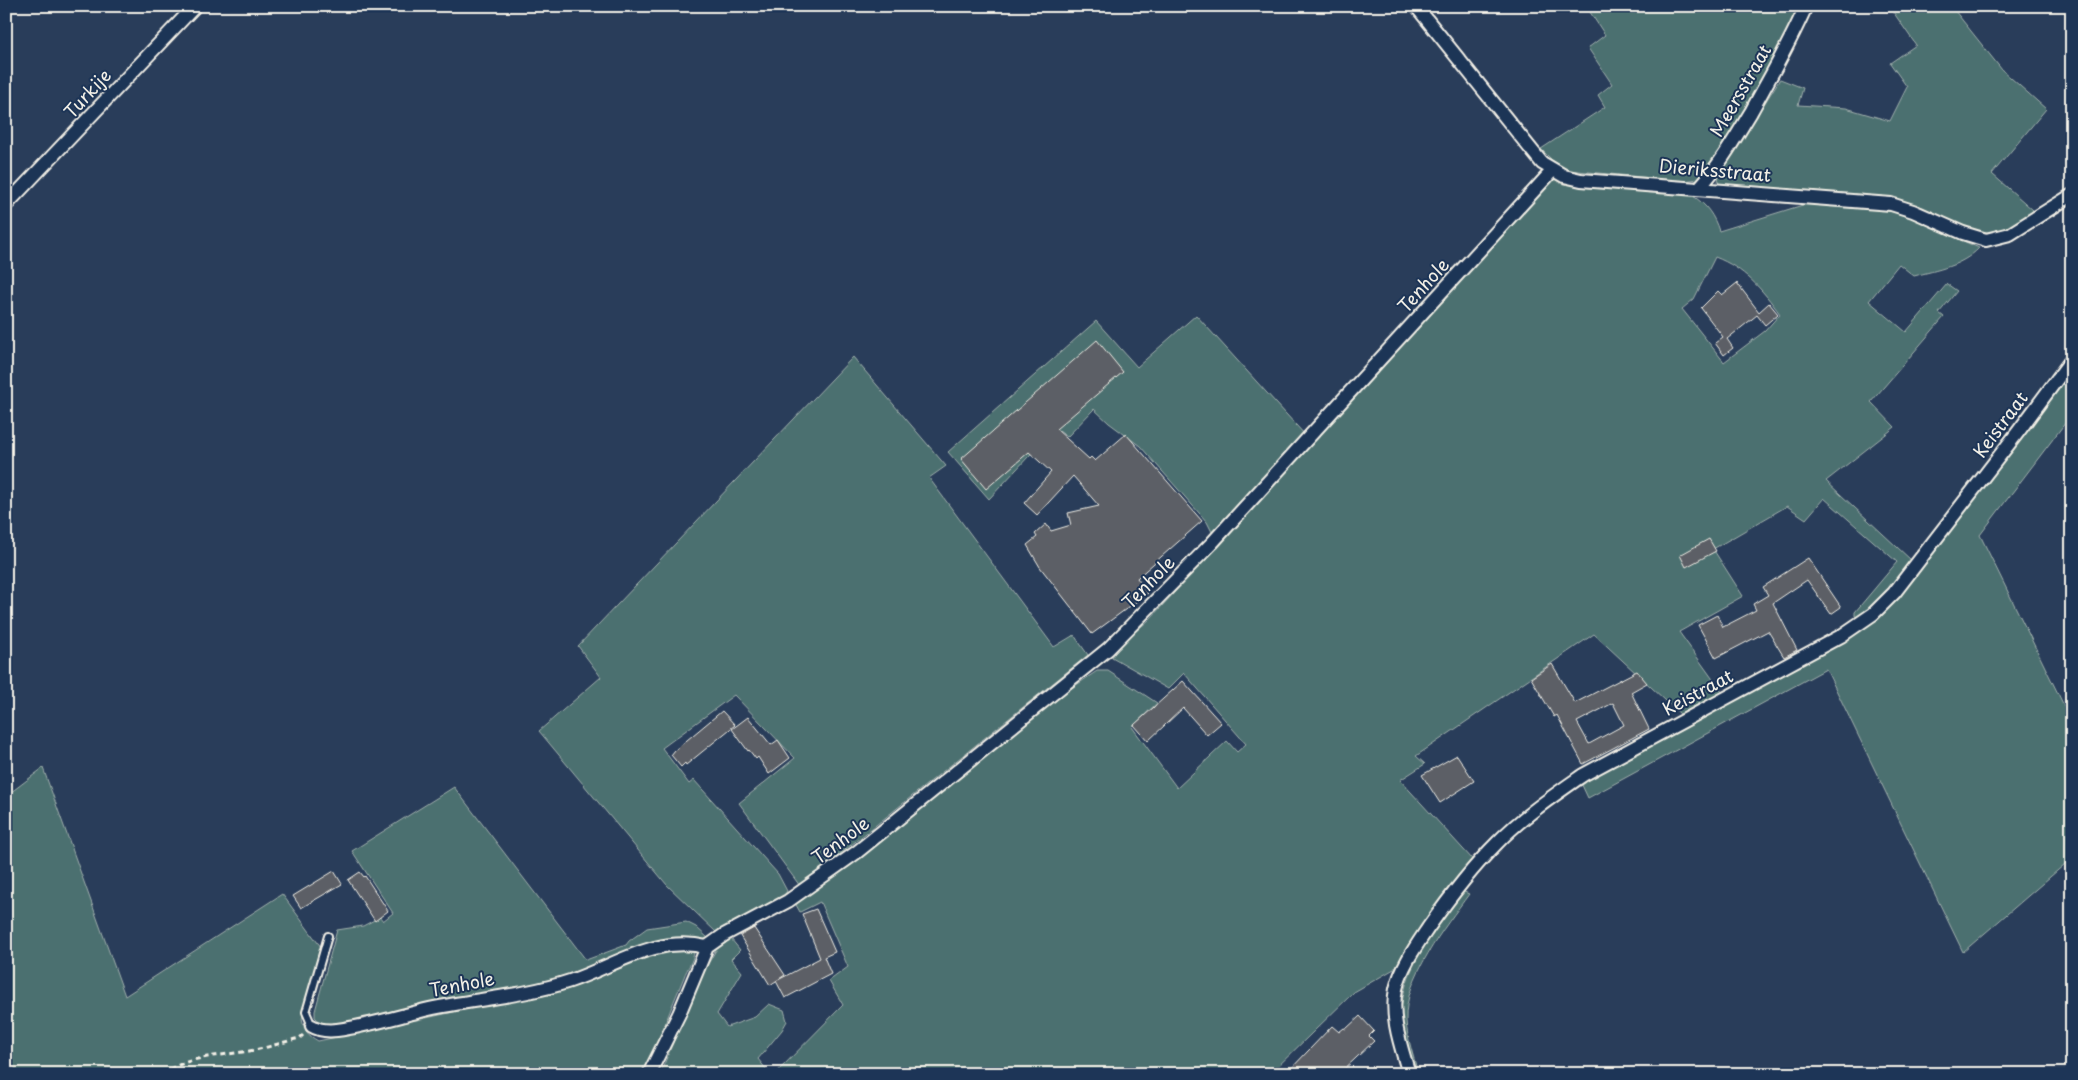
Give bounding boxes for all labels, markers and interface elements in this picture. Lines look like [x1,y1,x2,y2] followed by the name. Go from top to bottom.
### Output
[1702,39,1777,141] street label: Meersstraat
[57,62,117,124] street label: Turkije
[1658,151,1772,188] street label: Dieriksstraat
[1391,251,1455,319] street label: Tenhole
[1966,385,2034,463] street label: Keistraat
[1115,549,1181,615] street label: Tenhole
[1657,662,1738,722] street label: Keistraat
[806,809,875,870] street label: Tenhole
[427,964,497,1003] street label: Tenhole

